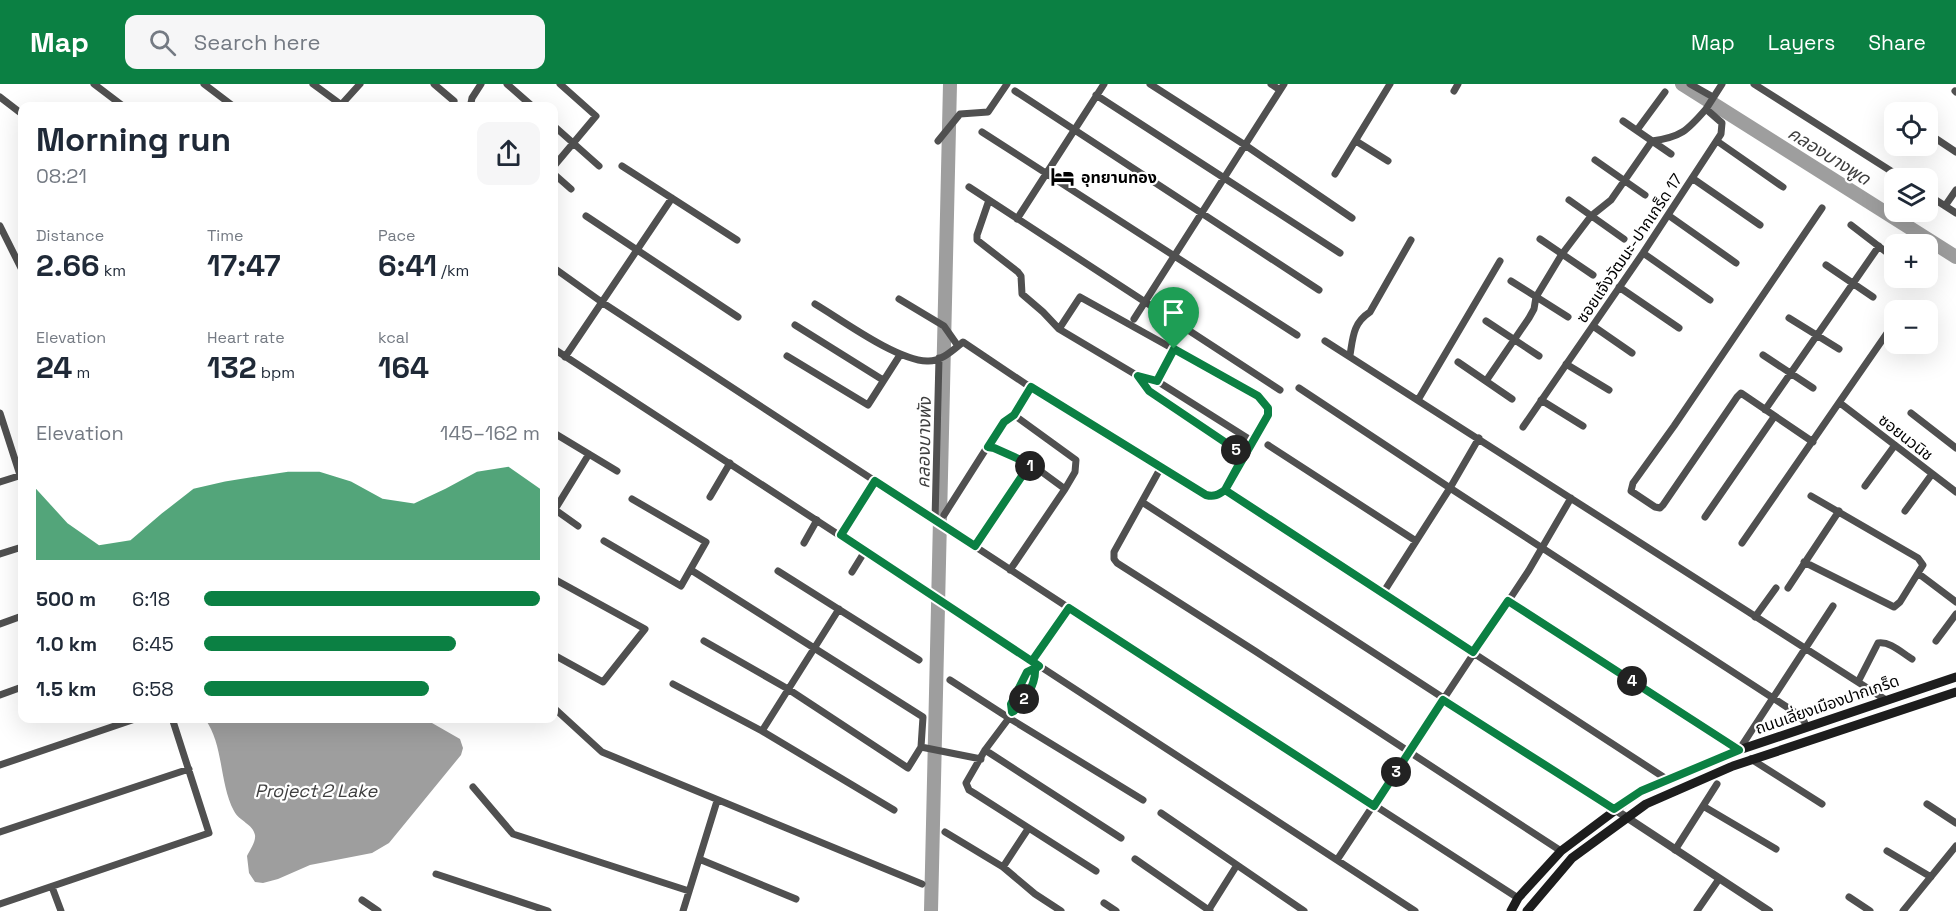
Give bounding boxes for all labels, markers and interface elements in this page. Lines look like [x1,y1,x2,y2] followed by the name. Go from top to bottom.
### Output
[125,15,545,69] search box
[30,24,89,60] text: Map
[146,26,179,59] icon: search
[194,28,321,56] text: Search here
[1691,29,1735,56] text: Map
[1768,29,1835,56] text: Layers
[1868,29,1926,56] text: Share
[1884,102,1938,354] map controls
[1884,102,1938,156] button: locate
[36,119,231,161] text: Morning run
[1784,121,1875,190] water label: คลองบางพูด
[477,122,540,185] button: share
[36,163,87,189] text: 08:21
[1050,164,1076,190] hotel icon: อุทยานทอง
[1081,167,1157,188] place label: อุทยานทอง
[1884,168,1938,222] button: layers
[1572,170,1687,327] street label: ซอยแจ้งวัฒนะ-ปากเกร็ด 17
[36,225,104,246] text: Distance
[207,225,243,246] text: Time
[378,225,415,246] text: Pace
[1884,234,1938,288] button: +
[36,246,100,285] text: 2.66
[207,246,281,285] text: 17:47
[378,246,437,285] text: 6:41
[100,260,126,281] text: km
[437,260,469,281] text: /km
[1148,287,1199,349] pin
[1157,296,1190,329] icon: arrive
[1884,300,1938,354] button: −
[36,327,106,348] text: Elevation
[207,327,285,348] text: Heart rate
[378,327,409,348] text: kcal
[36,348,72,387] text: 24
[207,348,257,387] text: 132
[378,348,429,387] text: 164
[72,362,90,383] text: m
[257,362,295,383] text: bpm
[911,396,936,489] water label: คลองบางพัง
[1874,409,1937,465] street label: ซอยนวนิช
[36,420,124,446] text: Elevation
[440,420,540,446] text: 145–162 m
[1221,435,1251,465] pin: 5
[1231,439,1241,460] text: 5
[1015,451,1045,481] pin: 1
[1026,455,1034,476] text: 1
[36,586,96,612] text: 500 m
[132,586,170,612] text: 6:18
[36,631,97,657] text: 1.0 km
[132,631,174,657] text: 6:45
[1617,666,1647,696] pin: 4
[1752,669,1902,739] street label: ถนนเลี่ยงเมืองปากเกร็ด
[1627,670,1637,691] text: 4
[36,676,96,702] text: 1.5 km
[132,676,174,702] text: 6:58
[1009,684,1039,714] pin: 2
[1019,688,1029,709] text: 2
[1381,757,1411,787] pin: 3
[1391,761,1401,782] text: 3
[255,779,379,802] water label: Project 2 Lake

